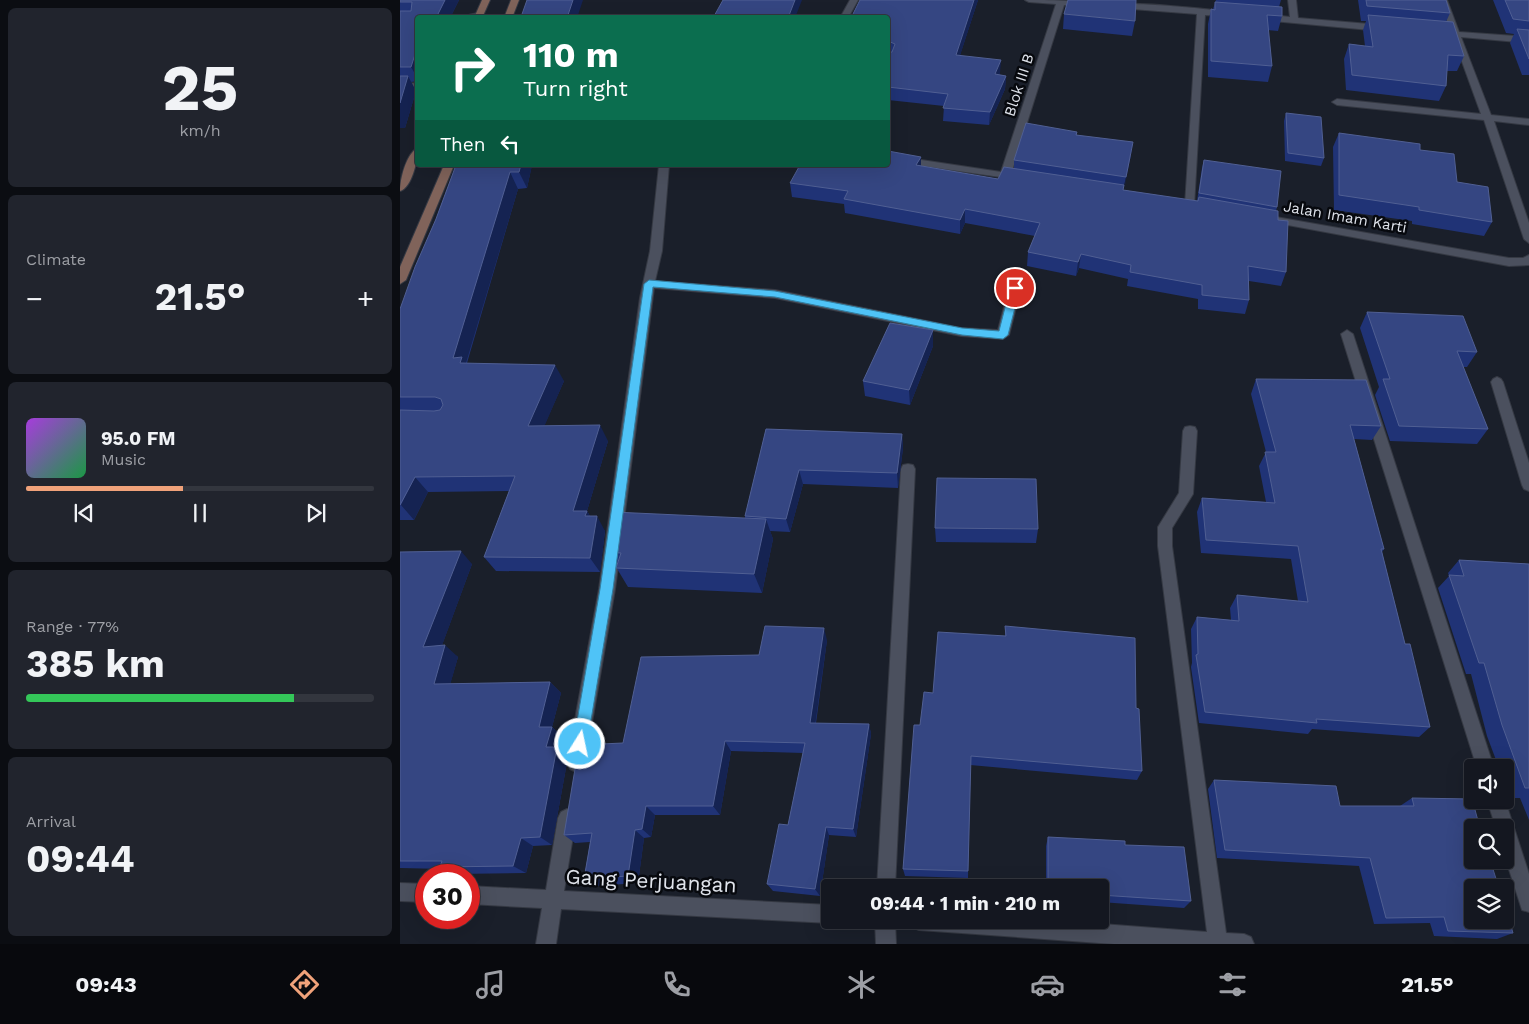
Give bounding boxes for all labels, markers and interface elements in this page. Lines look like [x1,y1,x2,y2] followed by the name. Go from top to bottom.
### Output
[523,34,619,76] text: 110 m
[440,35,505,100] icon: right
[162,50,238,126] text: 25
[1000,51,1038,119] street label: Blok III B
[523,76,628,101] text: Turn right
[179,121,221,140] text: km/h
[496,130,524,158] icon: left
[440,133,486,156] text: Then
[1282,197,1408,237] street label: Jalan Imam Karti
[26,250,86,269] text: Climate
[994,267,1036,309] pin
[1001,274,1029,302] icon: arrive
[154,275,246,319] text: 21.5°
[26,282,43,315] text: −
[357,282,374,315] text: +
[101,427,176,450] text: 95.0 FM
[101,450,146,469] text: Music
[70,499,98,527] icon: previous
[186,499,214,527] icon: pause
[302,499,330,527] icon: next
[26,617,119,636] text: Range · 77%
[26,642,165,686] text: 385 km
[553,717,605,769] position arrow
[1464,759,1514,929] map controls
[1464,759,1514,809] button: sound
[26,812,76,831] text: Arrival
[1464,819,1514,869] button: search
[26,837,134,881] text: 09:44
[415,864,480,929] speed limit sign: 30
[565,864,737,897] street label: Gang Perjuangan
[1464,879,1514,929] button: layers
[870,892,1060,915] text: 09:44 · 1 min · 210 m
[287,967,322,1002] icon: directions
[473,967,508,1002] icon: music
[659,967,694,1002] icon: phone
[844,967,879,1002] icon: climate
[1030,967,1065,1002] icon: car
[1215,967,1250,1002] icon: filters
[75,972,137,997] text: 09:43
[1401,972,1454,997] text: 21.5°

